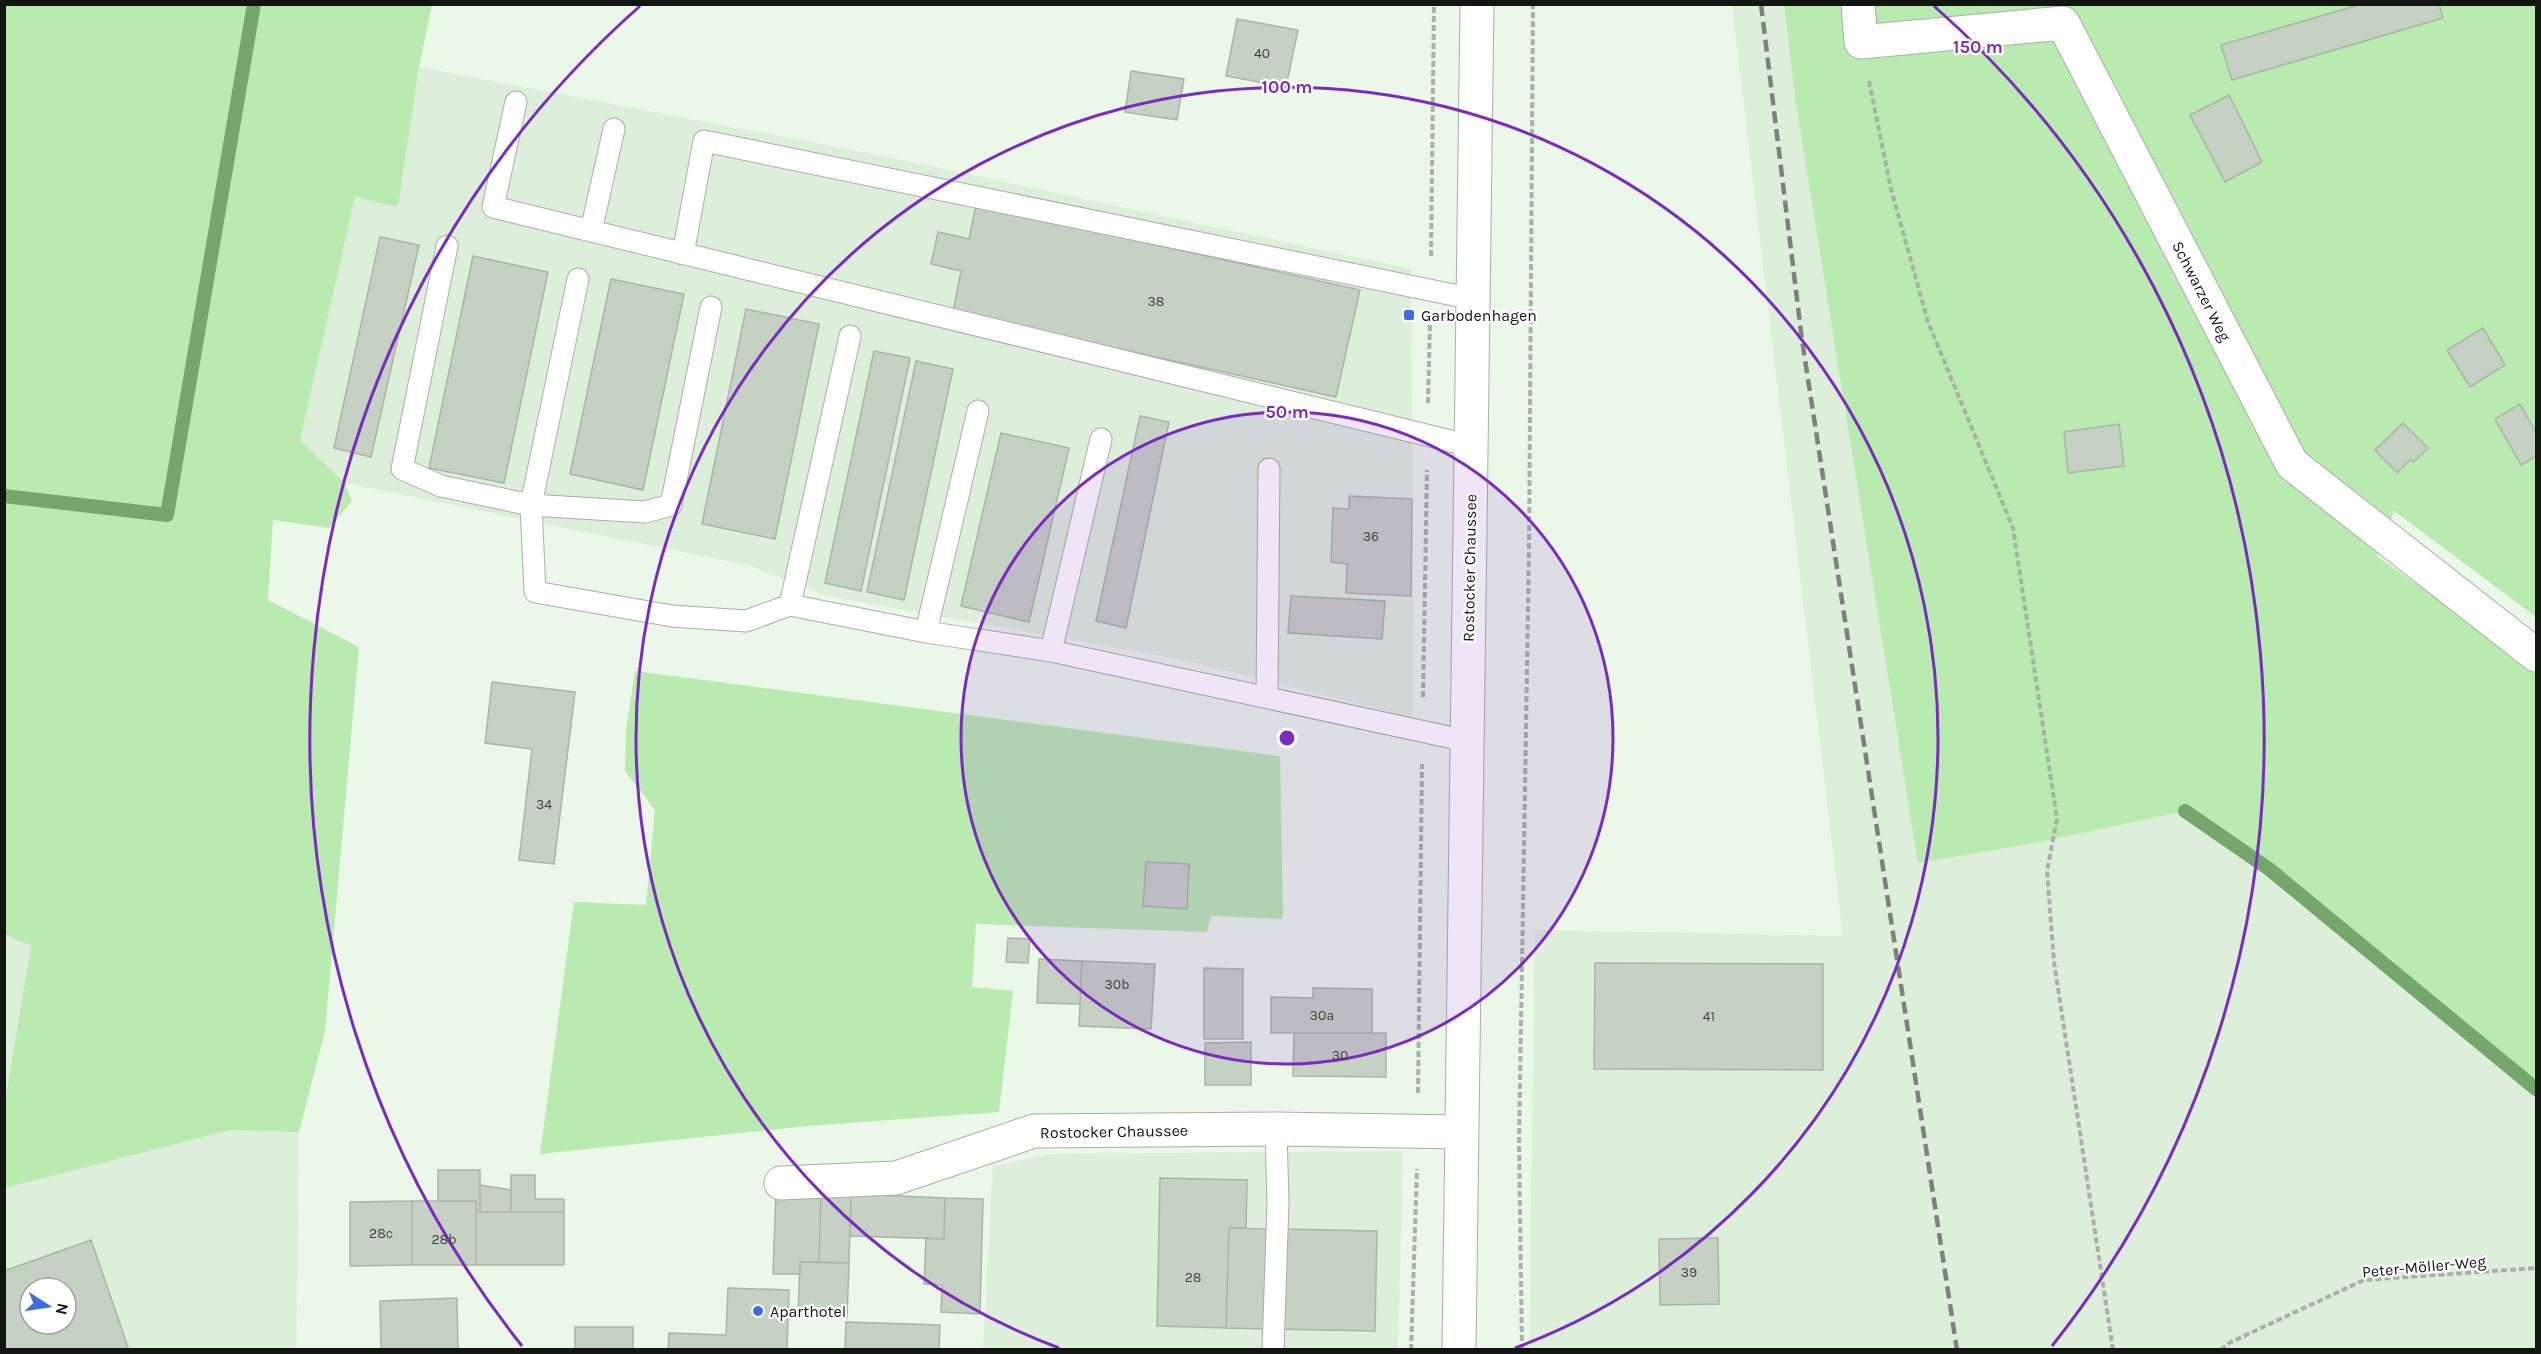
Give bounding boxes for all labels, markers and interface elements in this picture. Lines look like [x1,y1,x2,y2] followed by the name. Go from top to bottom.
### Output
[1953,36,2003,58] text: 150 m
[1254,45,1270,62] house number: 40
[1262,76,1312,98] text: 100 m
[2168,238,2235,345] street label: Schwarzer Weg
[1148,293,1164,310] house number: 38
[1421,306,1537,325] place label: Garbodenhagen
[1402,308,1416,322] marker: Garbodenhagen
[1265,401,1309,423] text: 50 m
[1459,494,1480,642] street label: Rostocker Chaussee
[1363,528,1379,545] house number: 36
[1277,728,1297,748] centre of rings
[536,796,552,813] house number: 34
[1105,976,1129,993] house number: 30b
[1310,1007,1334,1024] house number: 30a
[1703,1008,1715,1025] house number: 41
[1332,1047,1348,1064] house number: 30
[1040,1121,1188,1142] street label: Rostocker Chaussee
[369,1225,393,1242] house number: 28c
[431,1231,457,1248] house number: 28b
[2361,1252,2487,1281] street label: Peter-Möller-Weg
[1681,1264,1697,1281] house number: 39
[1185,1269,1201,1286] house number: 28
[18,1276,78,1336] north arrow
[52,1301,73,1317] text: N
[770,1302,846,1321] place label: Aparthotel
[751,1304,765,1318] marker: Aparthotel

